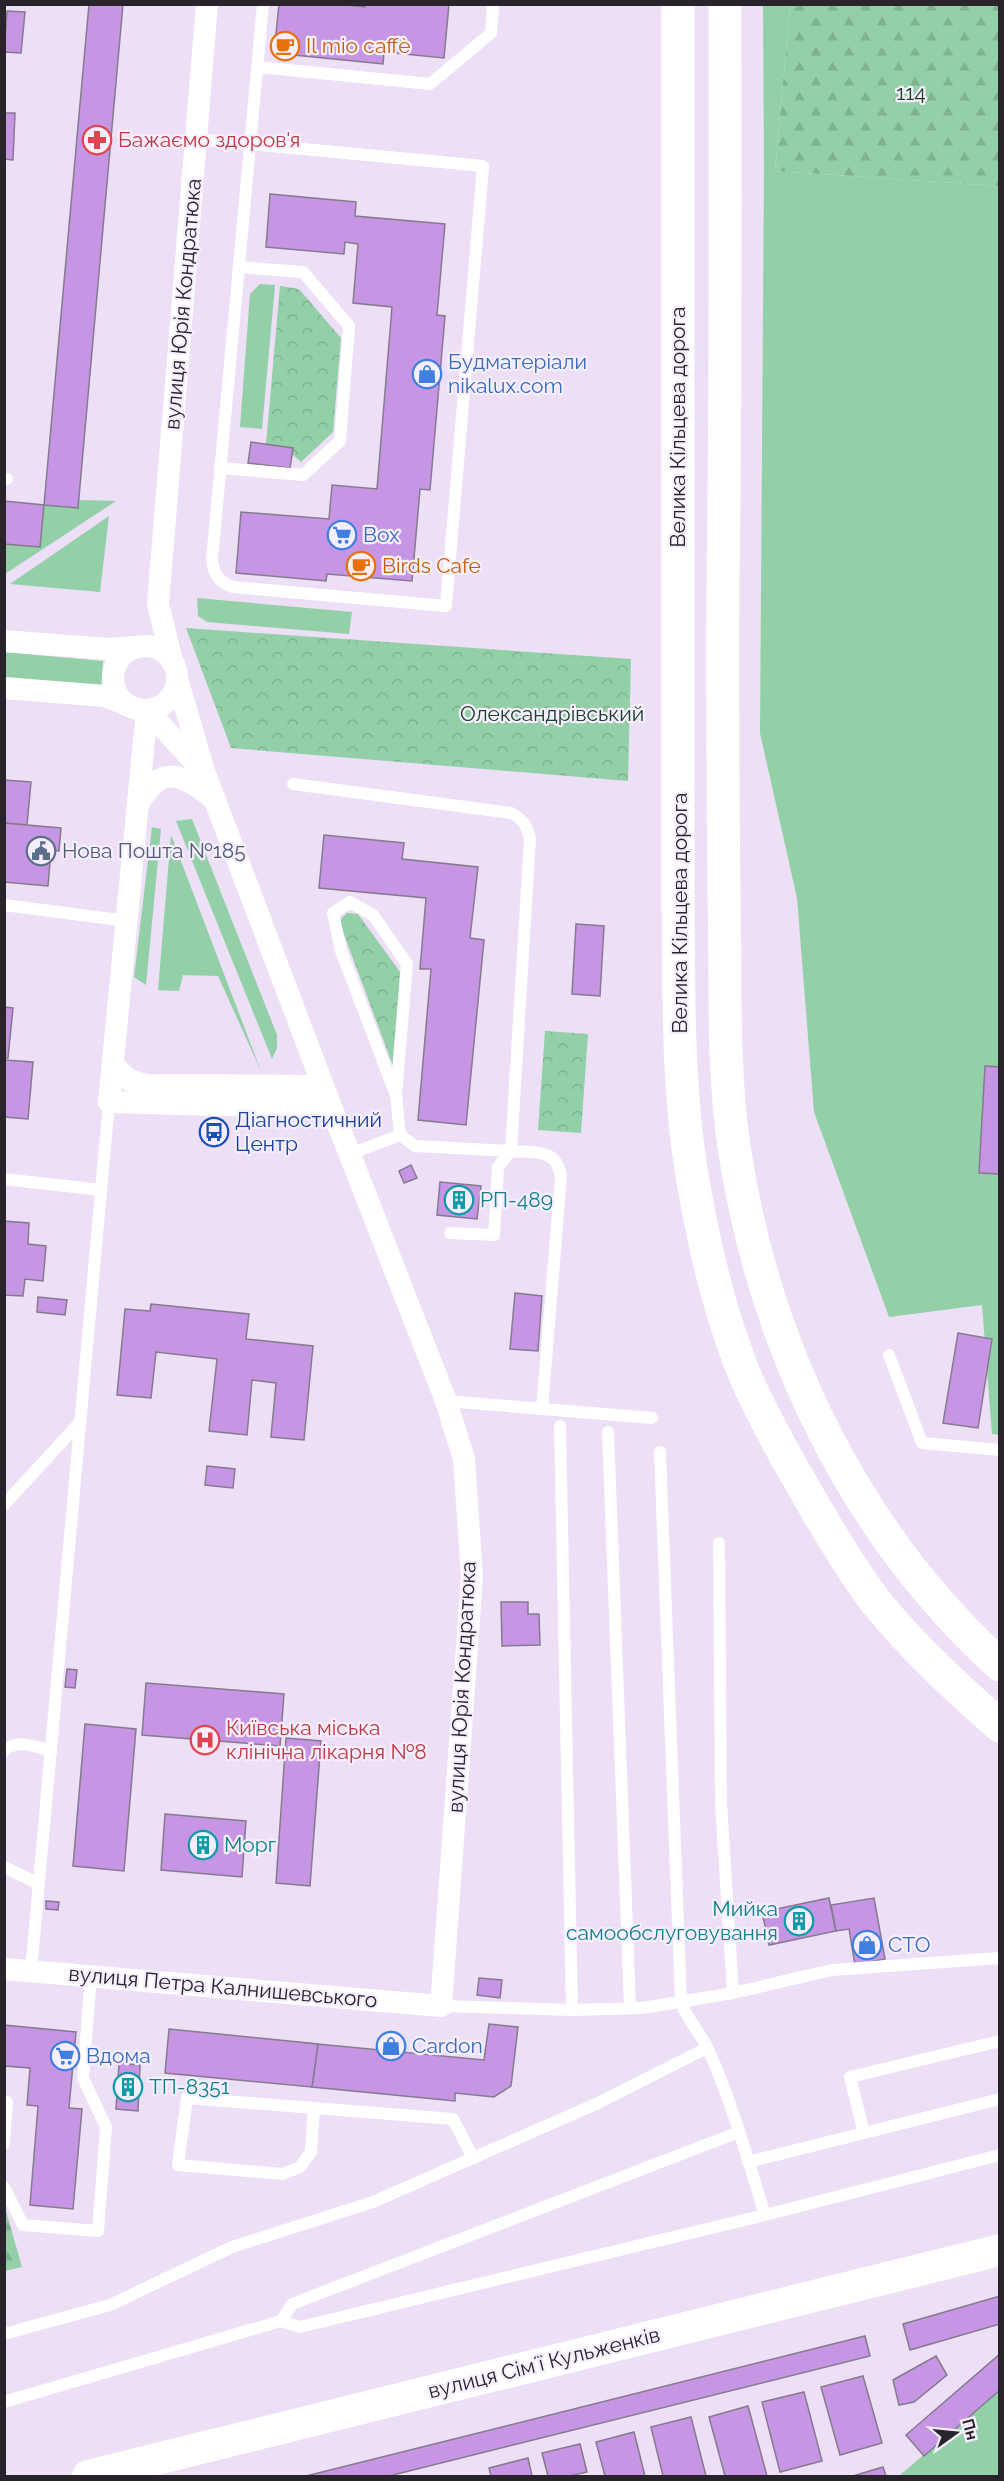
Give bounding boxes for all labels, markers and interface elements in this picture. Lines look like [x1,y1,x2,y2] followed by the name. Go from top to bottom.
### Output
[269,30,301,62] cafe icon: Il mio caffè
[306,33,410,58] place label: Il mio caffè
[896,80,926,105] park label: 114
[81,124,113,156] pharmacy icon: Бажаємо здоров'я
[118,127,300,152] place label: Бажаємо здоров'я
[159,177,206,431] street label: вулиця Юрія Кондратюка
[665,306,690,548] street label: Велика Кільцева дорога
[448,349,587,398] place label: Будматеріали nikalux.com
[411,358,443,390] shop icon: Будматеріали nikalux.com
[326,519,358,551] supermarket icon: Box
[363,522,400,547] place label: Box
[345,550,377,582] cafe icon: Birds Cafe
[382,553,481,578] place label: Birds Cafe
[460,701,644,726] park label: Олександрівський
[667,792,692,1034] street label: Велика Кільцева дорога
[25,835,57,867] public building icon: Нова Пошта №185
[62,838,246,863] place label: Нова Пошта №185
[235,1107,382,1156] place label: Діагностичний Центр
[198,1116,230,1148] bus stop icon: Діагностичний Центр
[443,1184,475,1216] building icon: РП-489
[480,1187,553,1212] place label: РП-489
[442,1560,481,1814] street label: вулиця Юрія Кондратюка
[226,1715,427,1764] place label: Київська міська клінічна лікарня №8
[189,1724,221,1756] hospital icon: Київська міська клінічна лікарня №8
[187,1829,219,1861] building icon: Морг
[224,1832,277,1857] place label: Морг
[566,1896,778,1945] place label: Мийка самообслуговування
[783,1905,815,1937] building icon: Мийка самообслуговування
[851,1929,883,1961] shop icon: СТО
[888,1932,930,1957] place label: СТО
[68,1961,378,2012] street label: вулиця Петра Калнишевського
[375,2030,407,2062] shop icon: Cardon
[412,2033,483,2058] place label: Cardon
[49,2040,81,2072] supermarket icon: Вдома
[86,2043,151,2068] place label: Вдома
[112,2071,144,2103] building icon: ТП-8351
[149,2074,230,2099] place label: ТП-8351
[426,2322,662,2403] street label: вулиця Сімʼї Кульженків
[926,2403,986,2463] north arrow
[958,2417,982,2442] text: Пн

